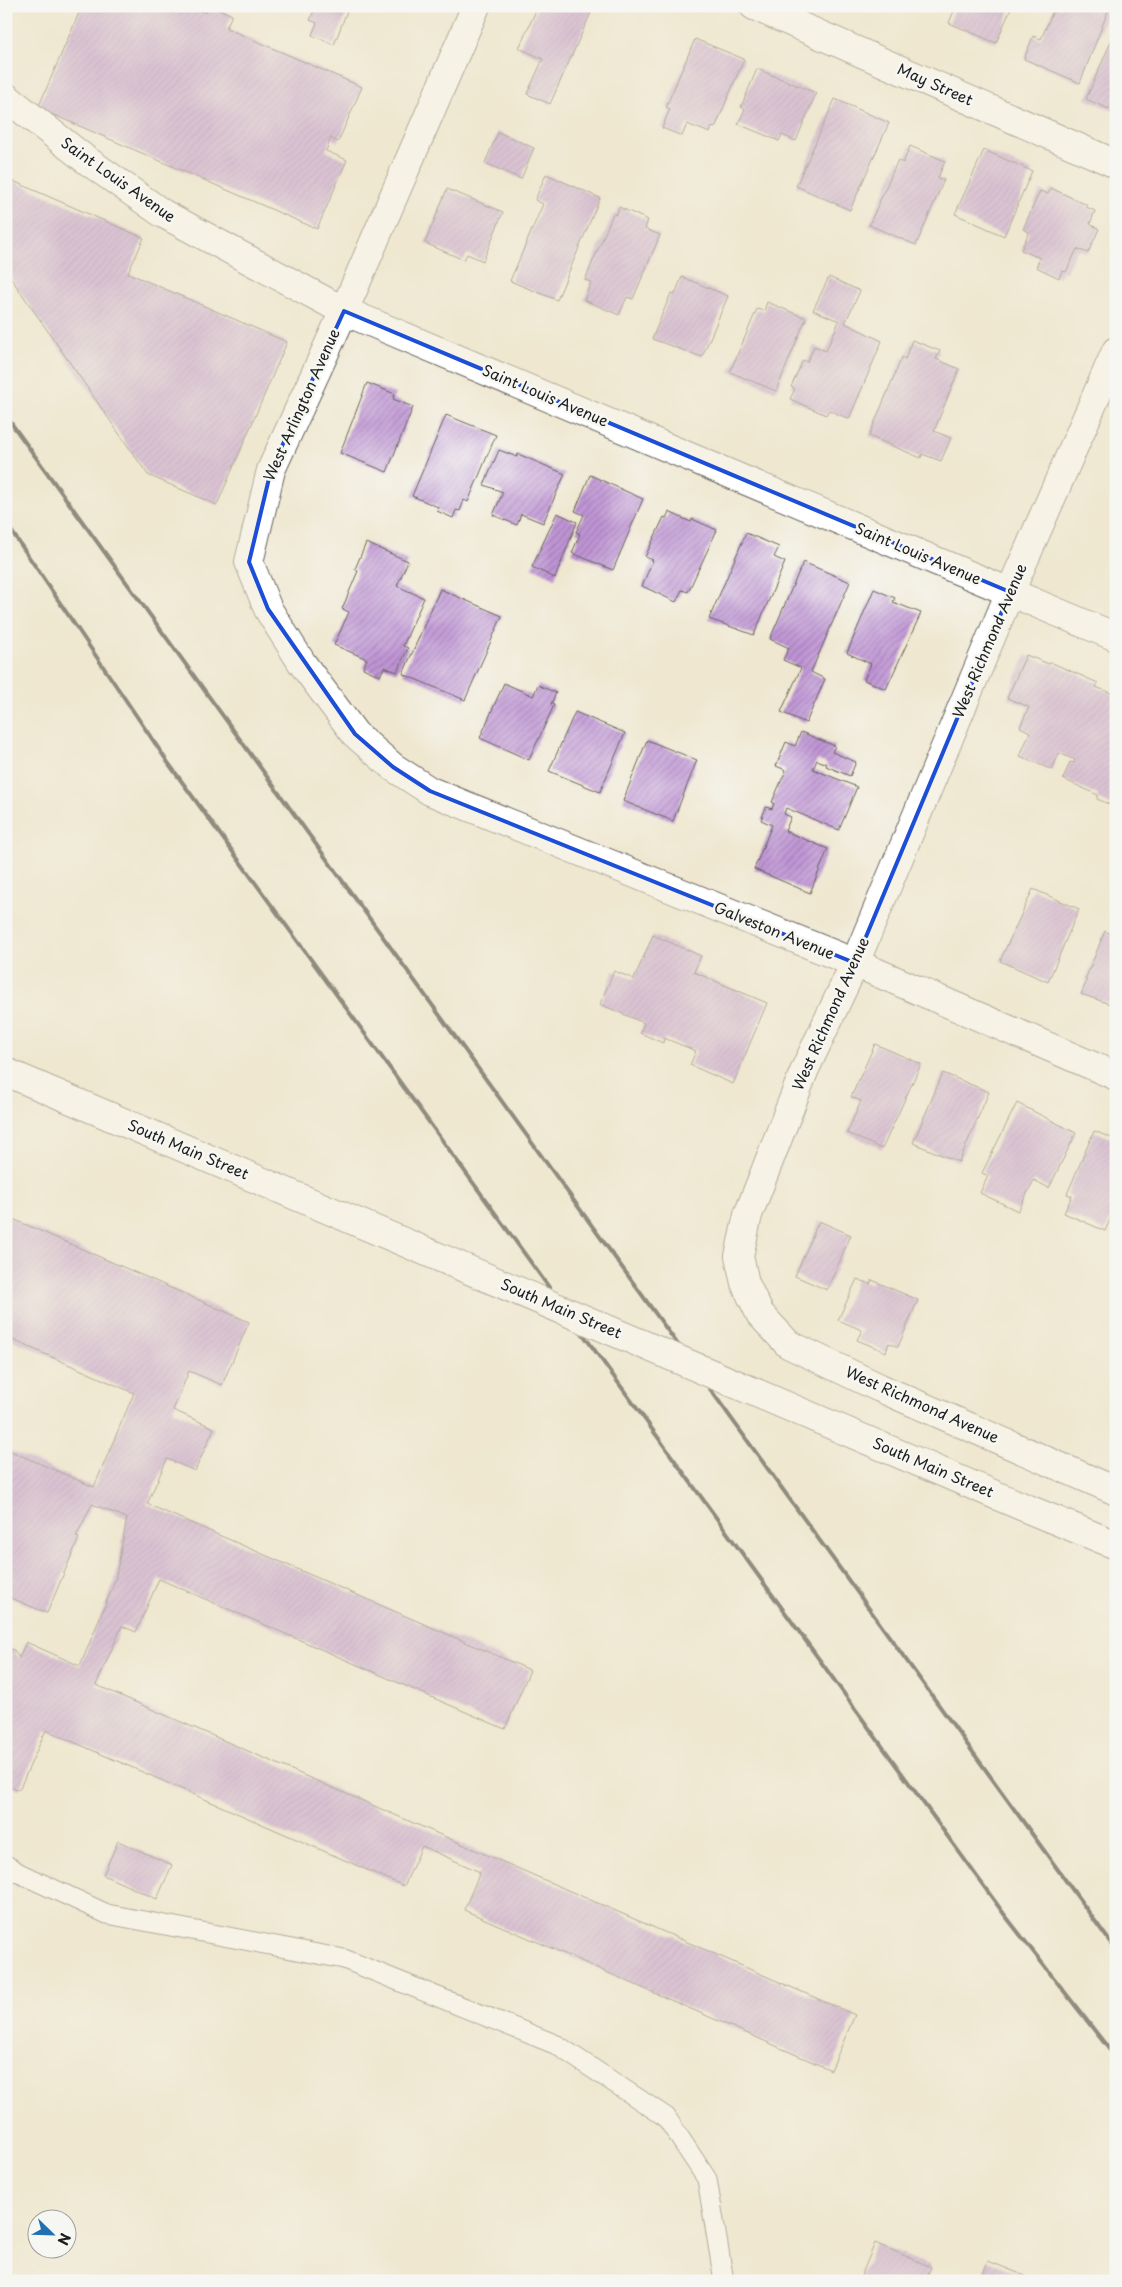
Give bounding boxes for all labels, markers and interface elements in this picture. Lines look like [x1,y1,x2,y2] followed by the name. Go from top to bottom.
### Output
[894,57,977,111] street label: May Street
[57,131,181,227] street label: Saint Louis Avenue
[257,324,345,484] street label: West Arlington Avenue
[479,358,612,432] street label: Saint Louis Avenue
[852,516,985,590] street label: Saint Louis Avenue
[946,560,1032,721] street label: West Richmond Avenue
[711,895,838,964] street label: Galveston Avenue
[785,933,874,1094] street label: West Richmond Avenue
[125,1113,253,1185] street label: South Main Street
[498,1272,626,1344] street label: South Main Street
[842,1359,1003,1448] street label: West Richmond Avenue
[870,1431,998,1503] street label: South Main Street
[28,2210,78,2260] north arrow
[53,2230,76,2248] text: N

